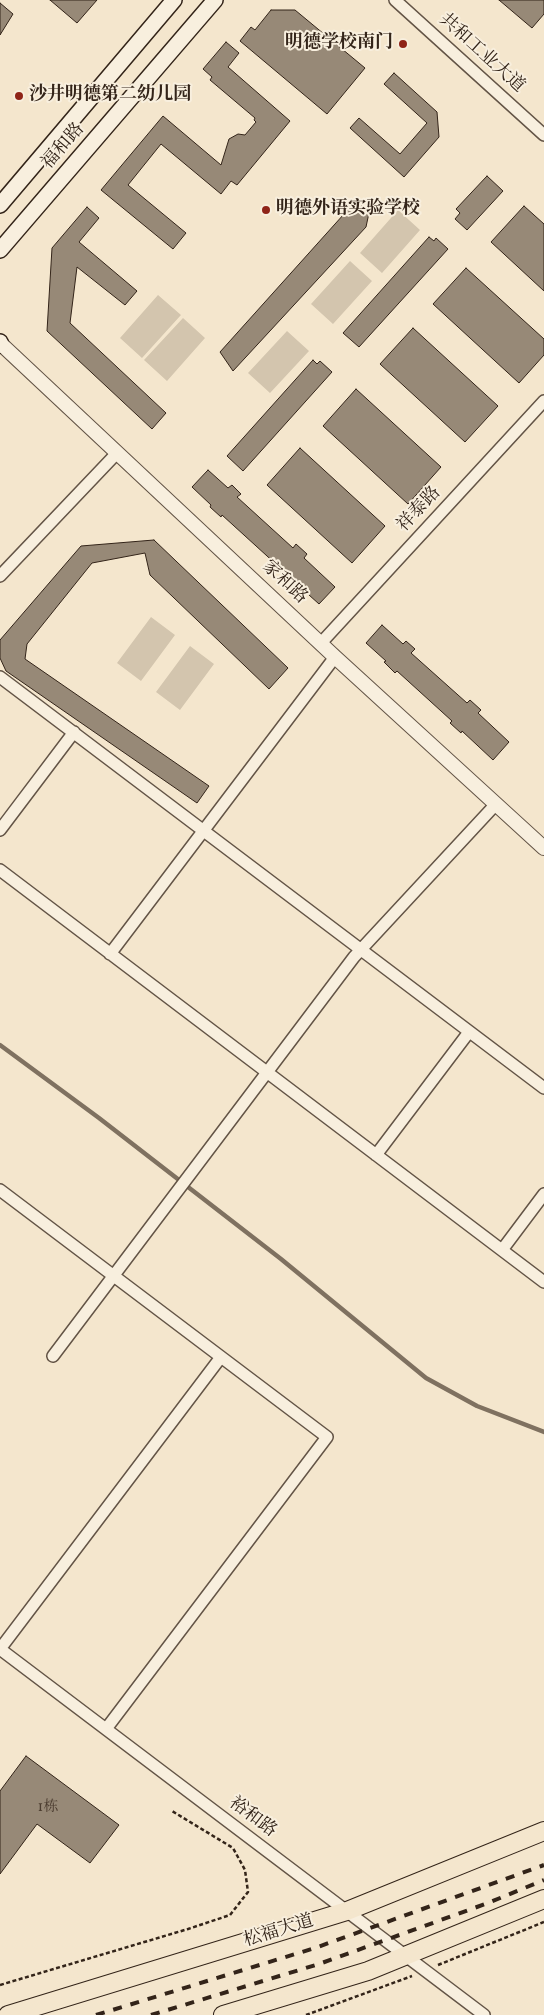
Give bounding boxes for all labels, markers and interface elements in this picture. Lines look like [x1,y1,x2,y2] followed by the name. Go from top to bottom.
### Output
[434,10,528,98] street label: 共和工业大道
[285,33,393,55] place label: 明德学校南门
[397,38,409,50] marker: 明德学校南门
[29,85,191,107] place label: 沙井明德第二幼儿园
[13,90,25,102] marker: 沙井明德第二幼儿园
[38,120,90,174] street label: 福和路
[276,199,420,221] place label: 明德外语实验学校
[260,204,272,216] marker: 明德外语实验学校
[394,483,446,537] street label: 祥泰路
[257,557,311,609] street label: 家和路
[224,1793,280,1843] street label: 裕和路
[38,1799,58,1817] house number: 1栋
[241,1911,317,1953] street label: 松福大道

